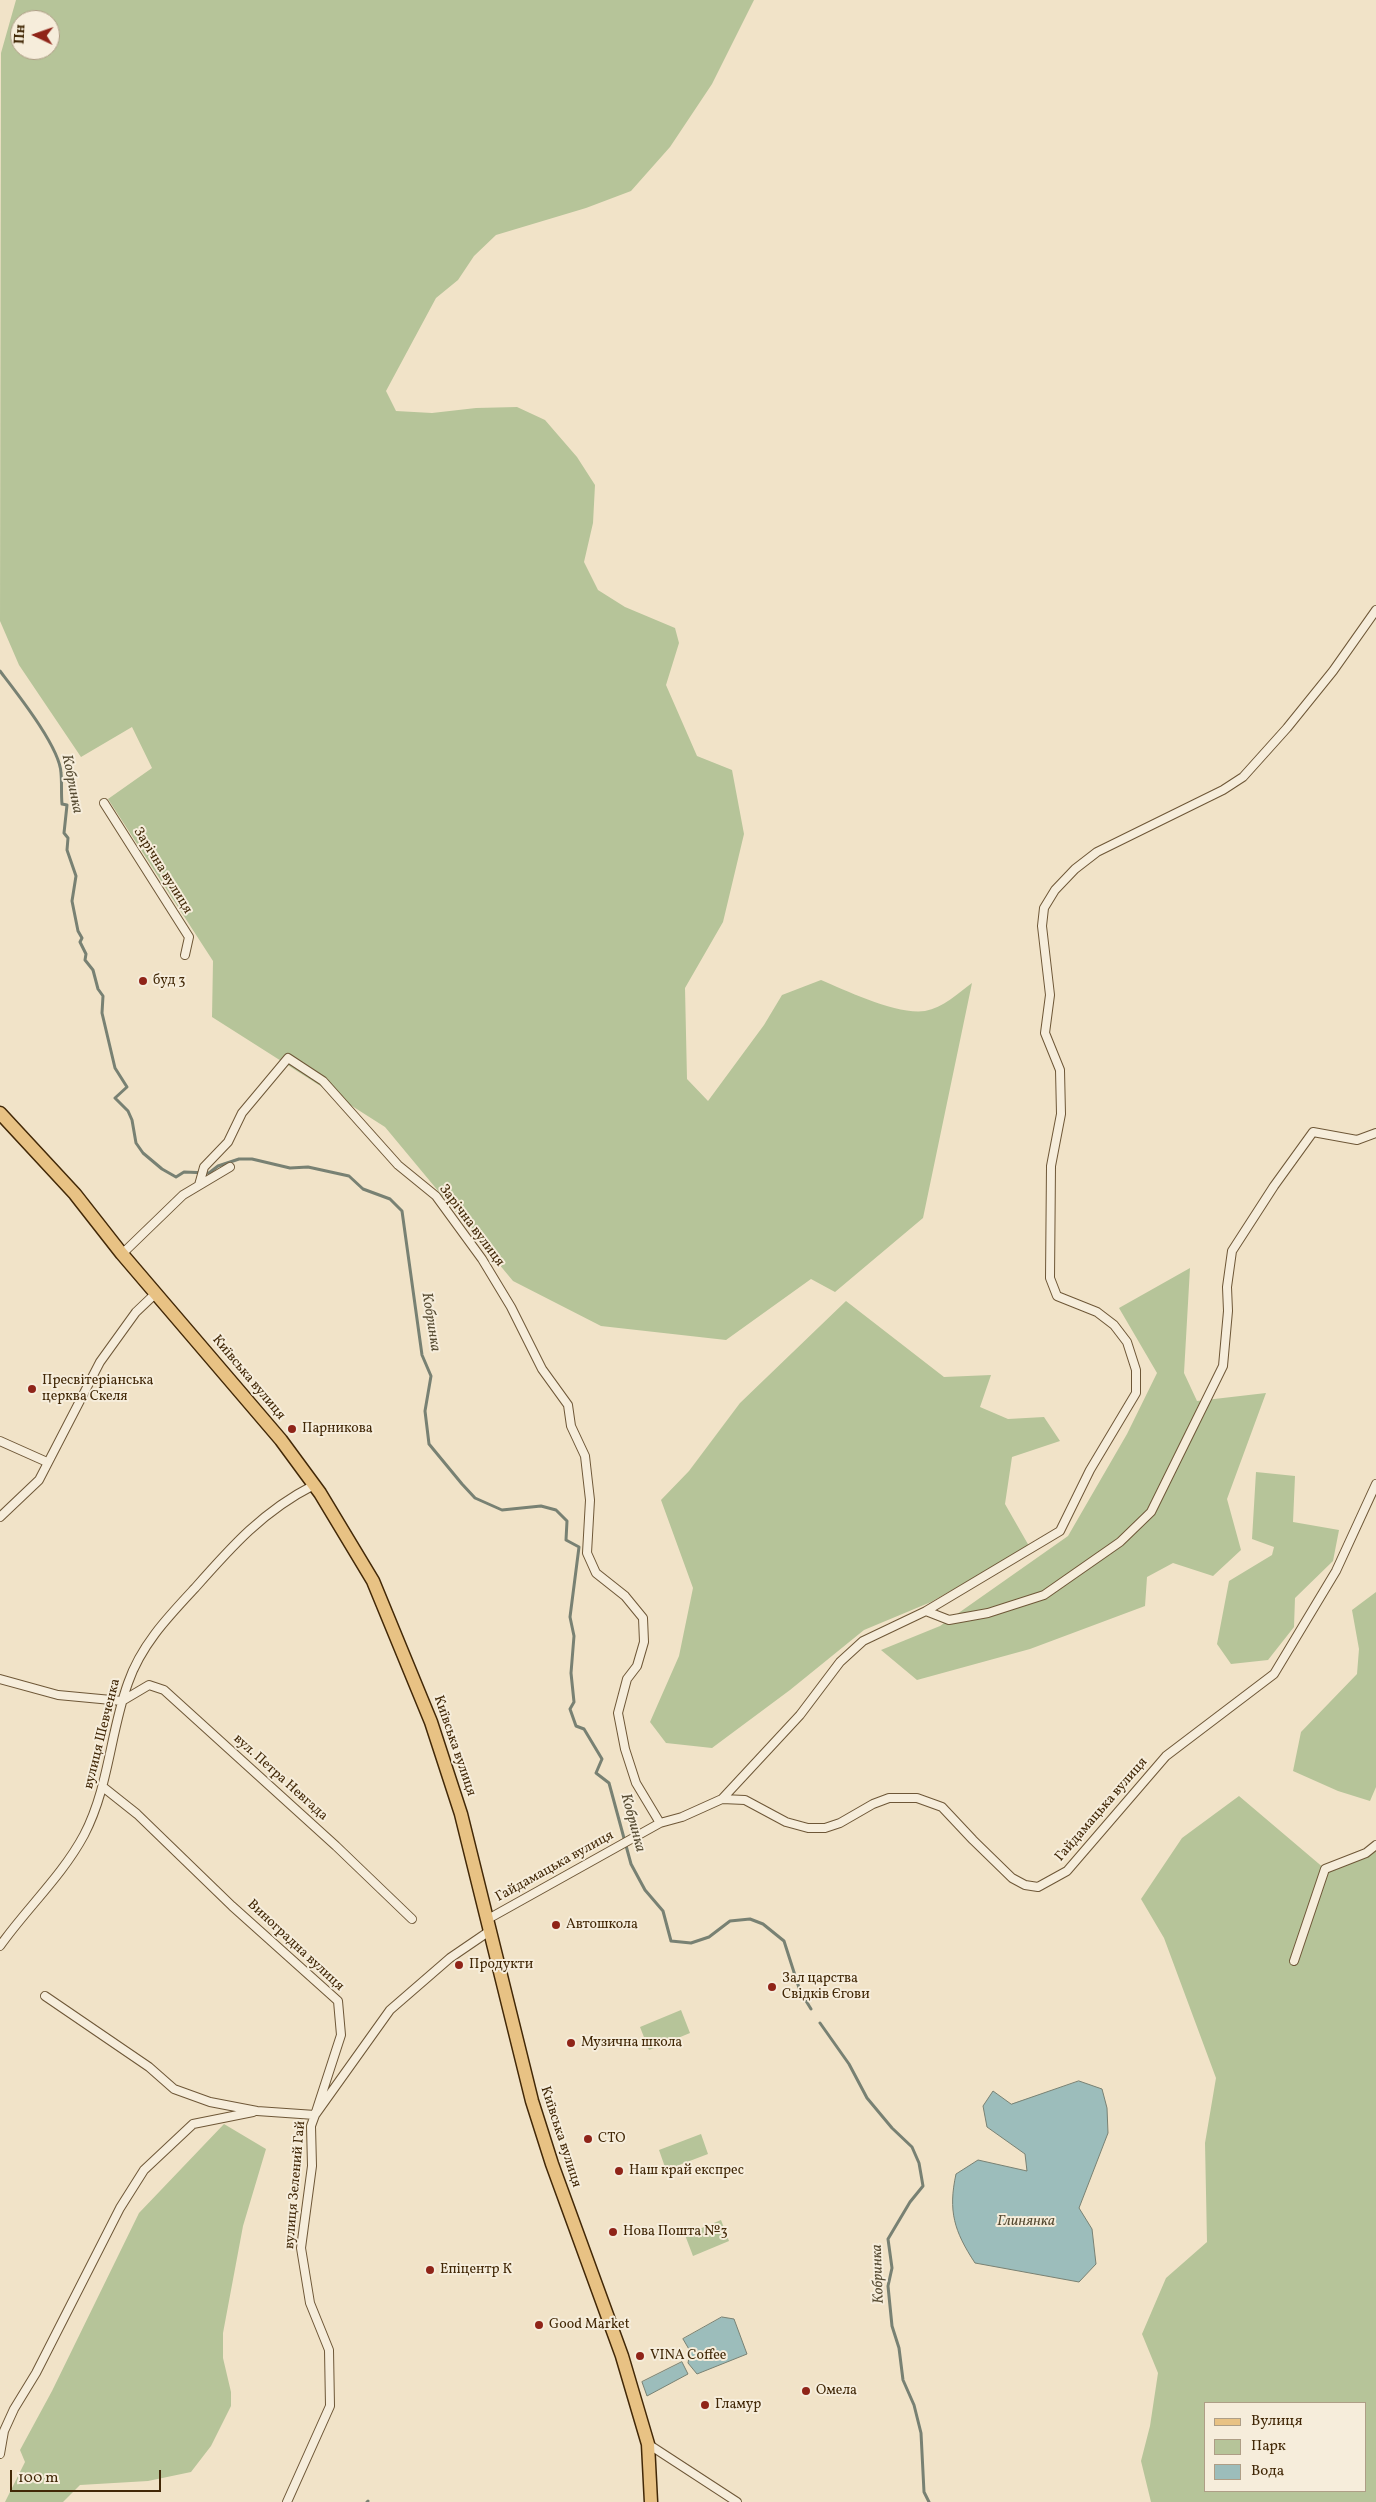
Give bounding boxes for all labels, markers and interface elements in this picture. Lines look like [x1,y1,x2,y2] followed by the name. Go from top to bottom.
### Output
[10,10,60,60] north arrow
[11,24,31,45] text: Пн
[56,753,86,815] water label: Кобринка
[129,825,195,917] street label: Зарічна вулиця
[153,973,185,989] place label: буд 3
[137,975,149,987] marker: буд 3
[435,1182,507,1270] street label: Зарічна вулиця
[416,1291,444,1353] water label: Кобринка
[208,1332,288,1424] street label: Київська вулиця
[42,1373,154,1405] place label: Пресвітеріанська церква Скеля
[26,1383,38,1395] marker: Пресвітеріанська церква Скеля
[302,1421,373,1437] place label: Парникова
[286,1423,298,1435] marker: Парникова
[81,1677,125,1791] street label: вулиця Шевченка
[429,1693,479,1799] street label: Київська вулиця
[229,1731,331,1825] street label: вул. Петра Невгада
[1052,1754,1152,1866] street label: Гайдамацька вулиця
[616,1792,648,1854] water label: Кобринка
[493,1828,617,1906] street label: Гайдамацька вулиця
[243,1897,347,1995] street label: Виноградна вулиця
[566,1917,638,1933] place label: Автошкола
[550,1919,562,1931] marker: Автошкола
[469,1957,533,1973] place label: Продукти
[453,1959,465,1971] marker: Продукти
[782,1971,870,2004] place label: Зал царства Свідків Єгови
[766,1981,778,1993] marker: Зал царства Свідків Єгови
[581,2035,682,2051] place label: Музична школа
[565,2037,577,2049] marker: Музична школа
[536,2084,584,2190] street label: Київська вулиця
[282,2120,310,2250] street label: вулиця Зелений Гай
[598,2131,625,2147] place label: СТО
[582,2133,594,2145] marker: СТО
[629,2163,744,2179] place label: Наш край експрес
[613,2165,625,2177] marker: Наш край експрес
[997,2213,1055,2231] water label: Глинянка
[623,2224,728,2240] place label: Нова Пошта №3
[607,2226,619,2238] marker: Нова Пошта №3
[869,2244,889,2304] water label: Кобринка
[440,2262,512,2278] place label: Епіцентр К
[424,2264,436,2276] marker: Епіцентр К
[549,2317,630,2333] place label: Good Market
[533,2319,545,2331] marker: Good Market
[650,2348,726,2364] place label: VINA Coffee
[634,2350,646,2362] marker: VINA Coffee
[816,2383,857,2399] place label: Омела
[800,2385,812,2397] marker: Омела
[715,2397,761,2413] place label: Гламур
[699,2399,711,2411] marker: Гламур
[1204,2402,1366,2492] legend
[1251,2411,1302,2432] text: Вулиця
[1251,2436,1286,2457] text: Парк
[12,2460,164,2492] scale bar
[1251,2461,1284,2482] text: Вода
[18,2468,58,2489] text: 100 m

